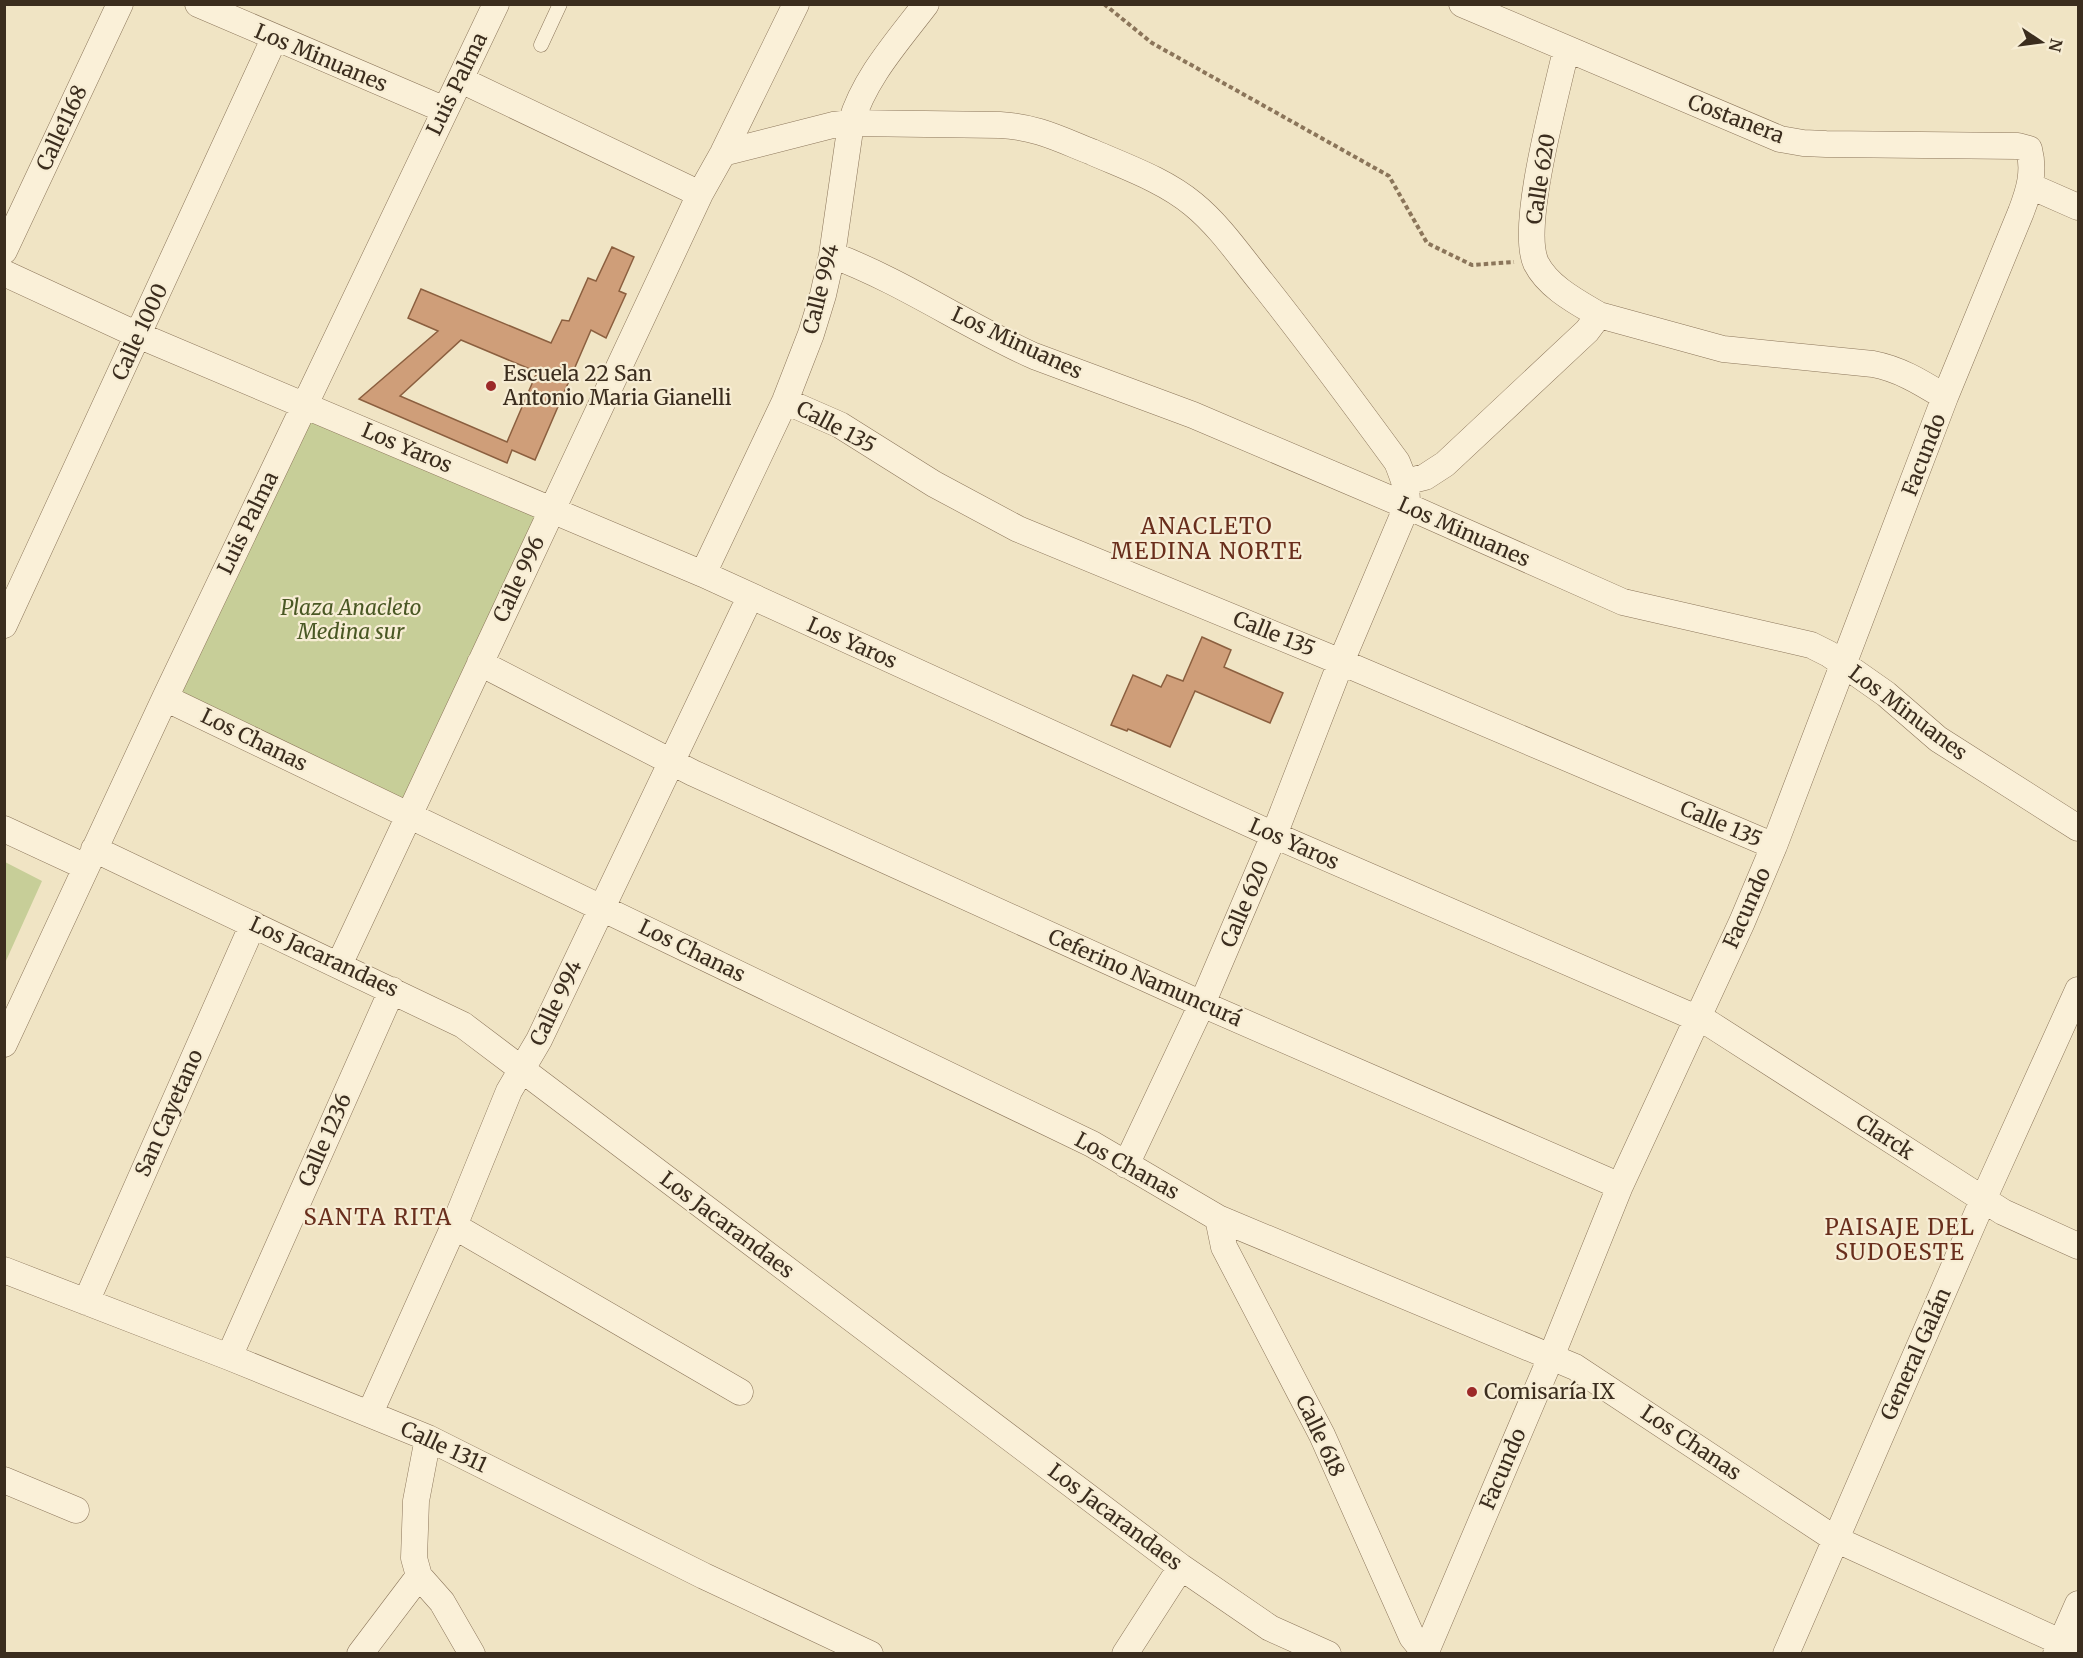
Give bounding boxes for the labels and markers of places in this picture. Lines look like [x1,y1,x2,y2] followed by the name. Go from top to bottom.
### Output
[502,360,732,411] place label: Escuela 22 San Antonio Maria Gianelli
[484,379,498,393] marker: Escuela 22 San Antonio Maria Gianelli
[1484,1378,1615,1405] place label: Comisaría IX
[1465,1385,1479,1399] marker: Comisaría IX

